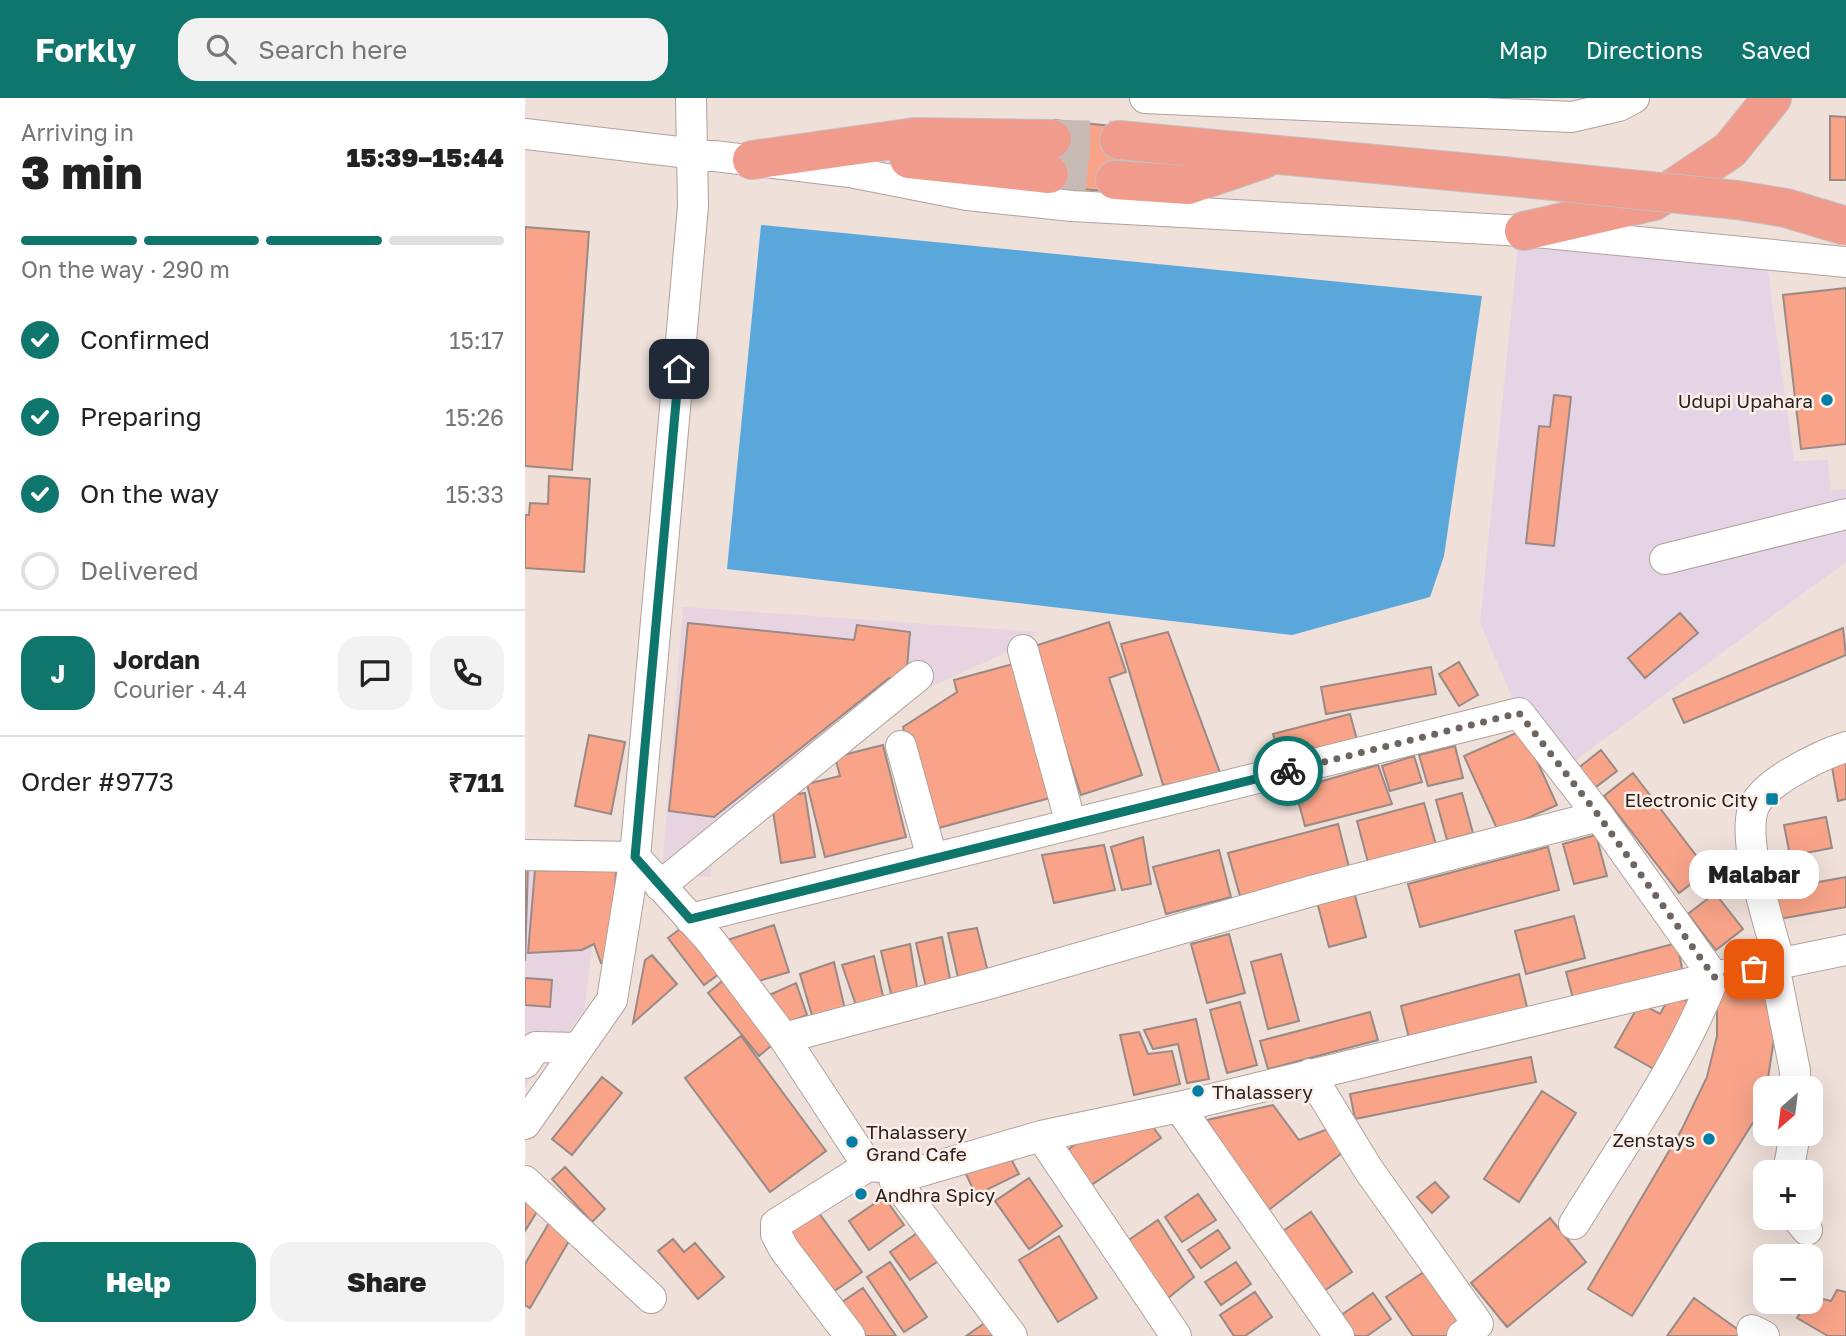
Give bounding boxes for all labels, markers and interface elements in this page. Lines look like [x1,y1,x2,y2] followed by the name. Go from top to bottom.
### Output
[178,18,668,81] search box
[35,30,136,69] text: Forkly
[202,30,240,68] icon: search
[258,34,407,65] text: Search here
[1499,35,1548,64] text: Map
[1586,35,1703,64] text: Directions
[1741,35,1811,64] text: Saved
[21,118,134,146] text: Arriving in
[346,142,504,173] text: 15:39–15:44
[21,144,143,199] text: 3 min
[21,255,230,283] text: On the way · 290 m
[21,321,59,359] icon: check
[80,324,210,355] text: Confirmed
[449,326,504,354] text: 15:17
[649,339,709,399] pin
[660,350,698,388] icon: home
[1678,389,1813,412] place label: Udupi Upahara
[1819,392,1835,408] marker: Udupi Upahara
[21,398,59,436] icon: check
[80,401,202,432] text: Preparing
[445,403,504,431] text: 15:26
[21,475,59,513] icon: check
[80,478,219,509] text: On the way
[446,480,504,508] text: 15:33
[80,555,199,586] text: Delivered
[338,636,412,710] button: chat
[430,636,504,710] button: phone
[113,644,200,675] text: Jordan
[51,658,65,689] text: J
[113,675,247,703] text: Courier · 4.4
[1253,736,1323,806] courier
[1269,752,1307,790] icon: bike
[21,766,174,797] text: Order #9773
[448,767,504,798] text: ₹711
[1624,788,1758,811] place label: Electronic City
[1764,791,1780,807] marker: Electronic City
[1689,850,1819,899] callout: Malabar
[1708,860,1800,888] text: Malabar
[1724,939,1784,999] pin
[1735,950,1773,988] icon: bag
[1753,1076,1823,1146] north arrow
[1753,1076,1823,1314] map controls
[1212,1080,1313,1103] place label: Thalassery
[1190,1083,1206,1099] marker: Thalassery
[866,1120,967,1165] place label: Thalassery Grand Cafe
[1613,1128,1695,1151] place label: Zenstays
[1701,1131,1717,1147] marker: Zenstays
[844,1134,860,1150] marker: Thalassery Grand Cafe
[1753,1160,1823,1230] button: +
[875,1183,995,1206] place label: Andhra Spicy
[853,1186,869,1202] marker: Andhra Spicy
[21,1242,256,1322] button: Help
[270,1242,504,1322] button: Share
[1753,1244,1823,1314] button: −

